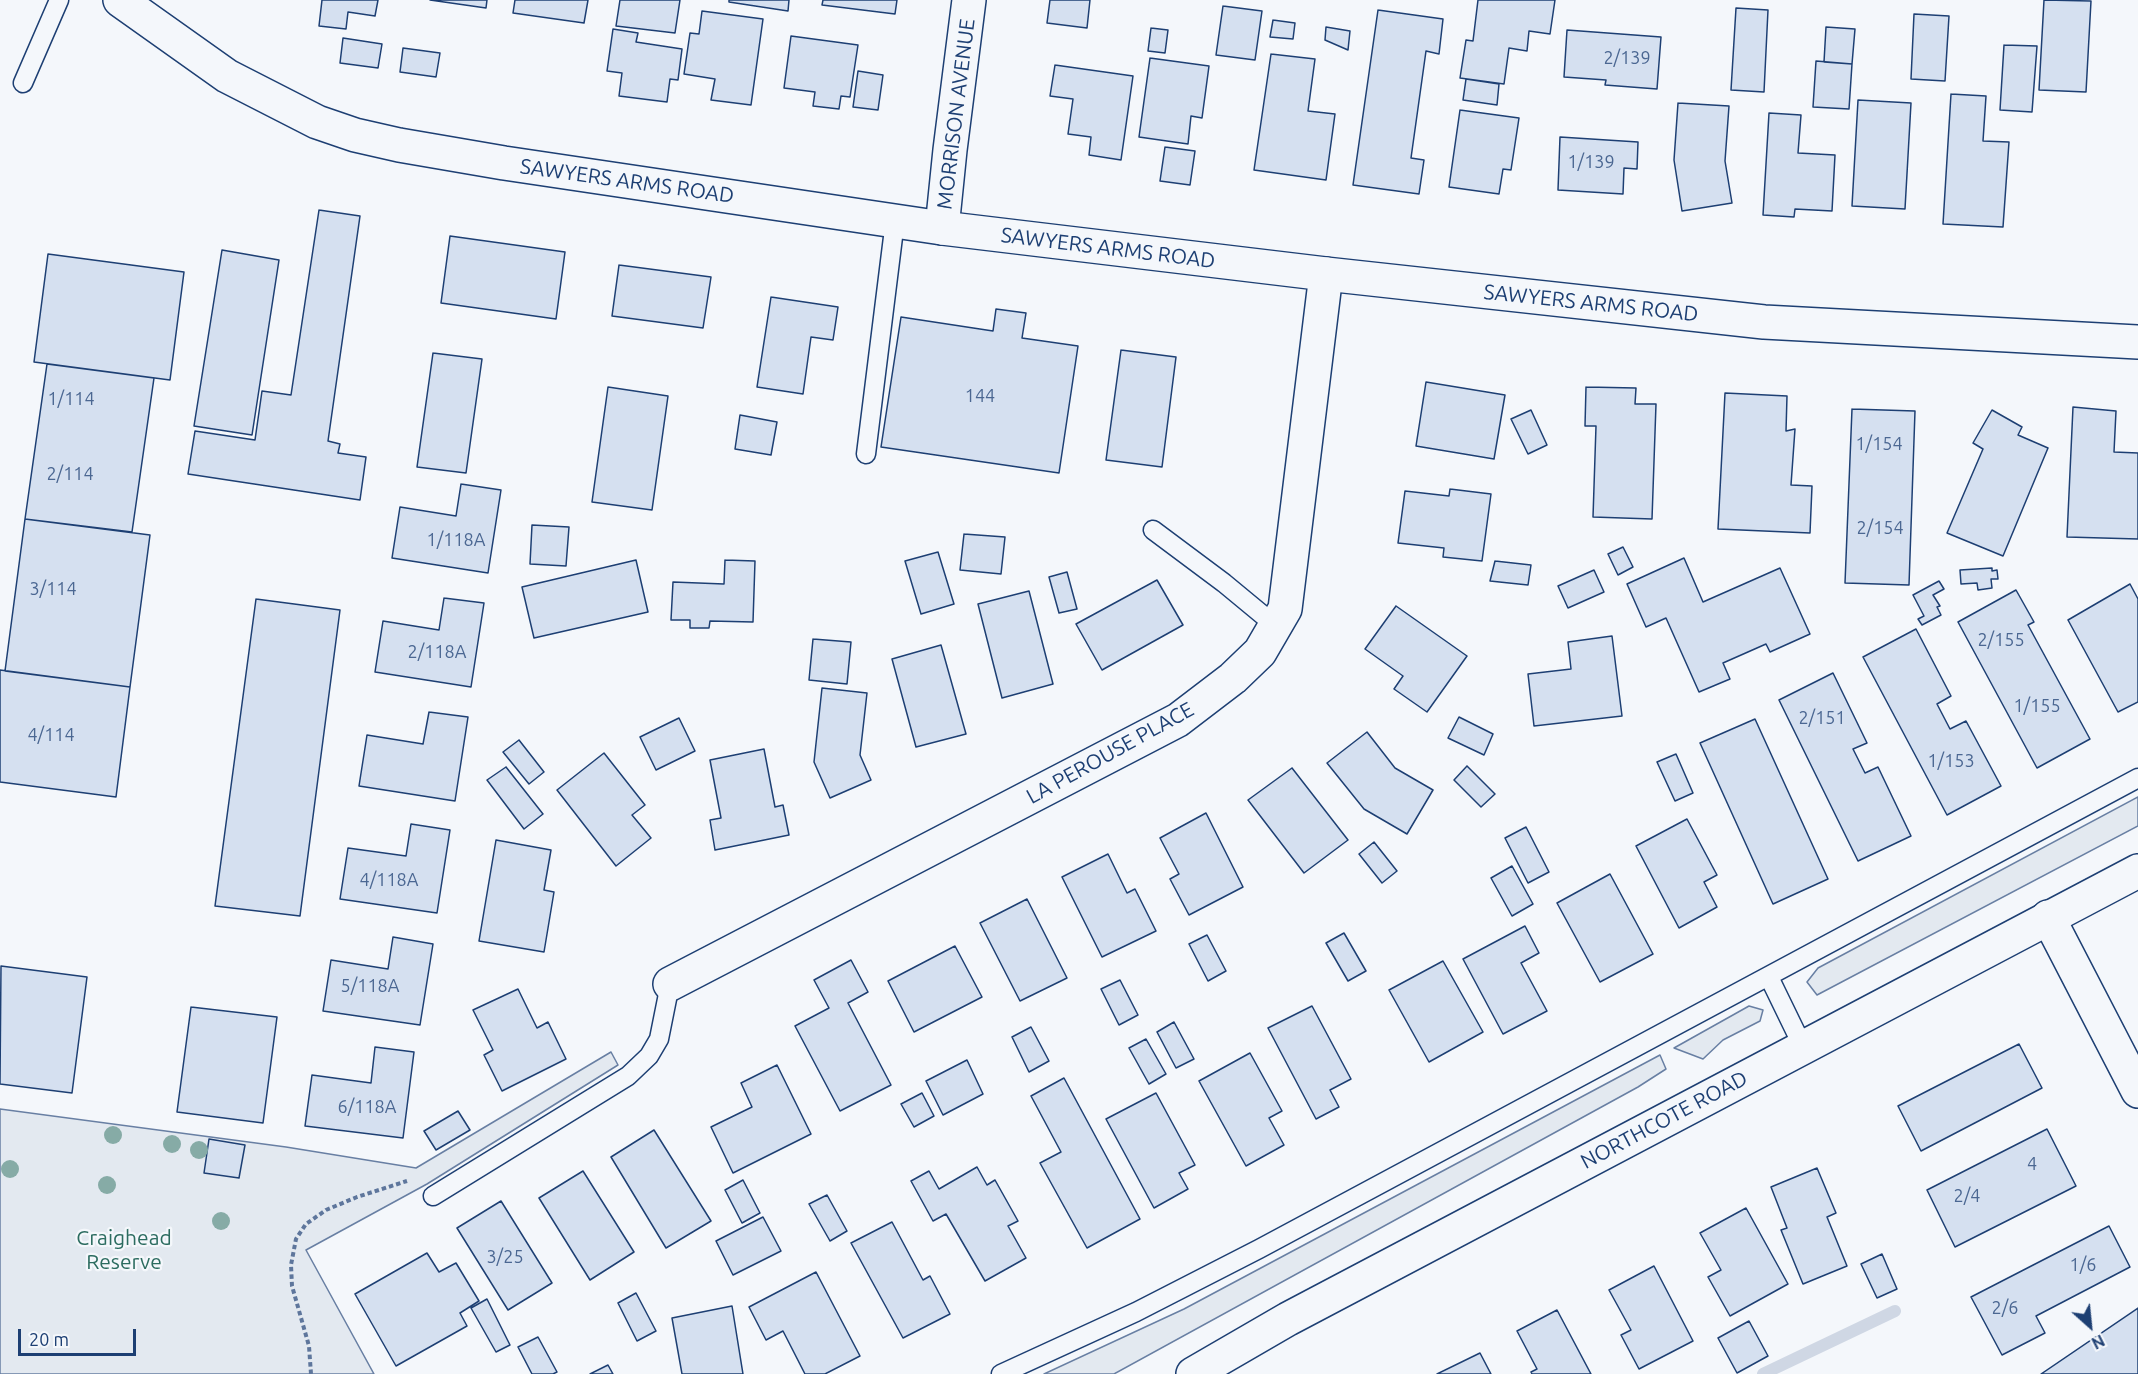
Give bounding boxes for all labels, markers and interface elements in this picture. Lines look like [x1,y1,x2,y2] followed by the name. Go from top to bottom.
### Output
[932,17,980,211] street label: MORRISON AVENUE
[1603,47,1651,69] house number: 2/139
[1567,151,1615,173] house number: 1/139
[518,154,736,208] street label: SAWYERS ARMS ROAD
[999,222,1217,274] street label: SAWYERS ARMS ROAD
[1482,279,1700,327] street label: SAWYERS ARMS ROAD
[965,385,995,407] house number: 144
[47,388,95,410] house number: 1/114
[1855,433,1903,455] house number: 1/154
[46,463,94,485] house number: 2/114
[1856,517,1904,539] house number: 2/154
[427,529,485,551] house number: 1/118A
[29,578,77,600] house number: 3/114
[1977,629,2025,651] house number: 2/155
[408,641,466,663] house number: 2/118A
[2013,695,2061,717] house number: 1/155
[1022,697,1198,809] street label: LA PEROUSE PLACE
[1798,707,1846,729] house number: 2/151
[27,724,75,746] house number: 4/114
[1927,750,1975,772] house number: 1/153
[360,869,418,891] house number: 4/118A
[341,975,399,997] house number: 5/118A
[1576,1065,1752,1175] street label: NORTHCOTE ROAD
[338,1096,396,1118] house number: 6/118A
[2027,1153,2037,1175] house number: 4
[1954,1185,1980,1207] house number: 2/4
[76,1225,172,1275] park label: Craighead Reserve
[486,1246,524,1268] house number: 3/25
[2070,1254,2096,1276] house number: 1/6
[2060,1296,2120,1356] north arrow
[1992,1297,2018,1319] house number: 2/6
[21,1317,140,1355] scale bar
[29,1329,69,1349] text: 20 m
[2089,1331,2108,1353] text: N

